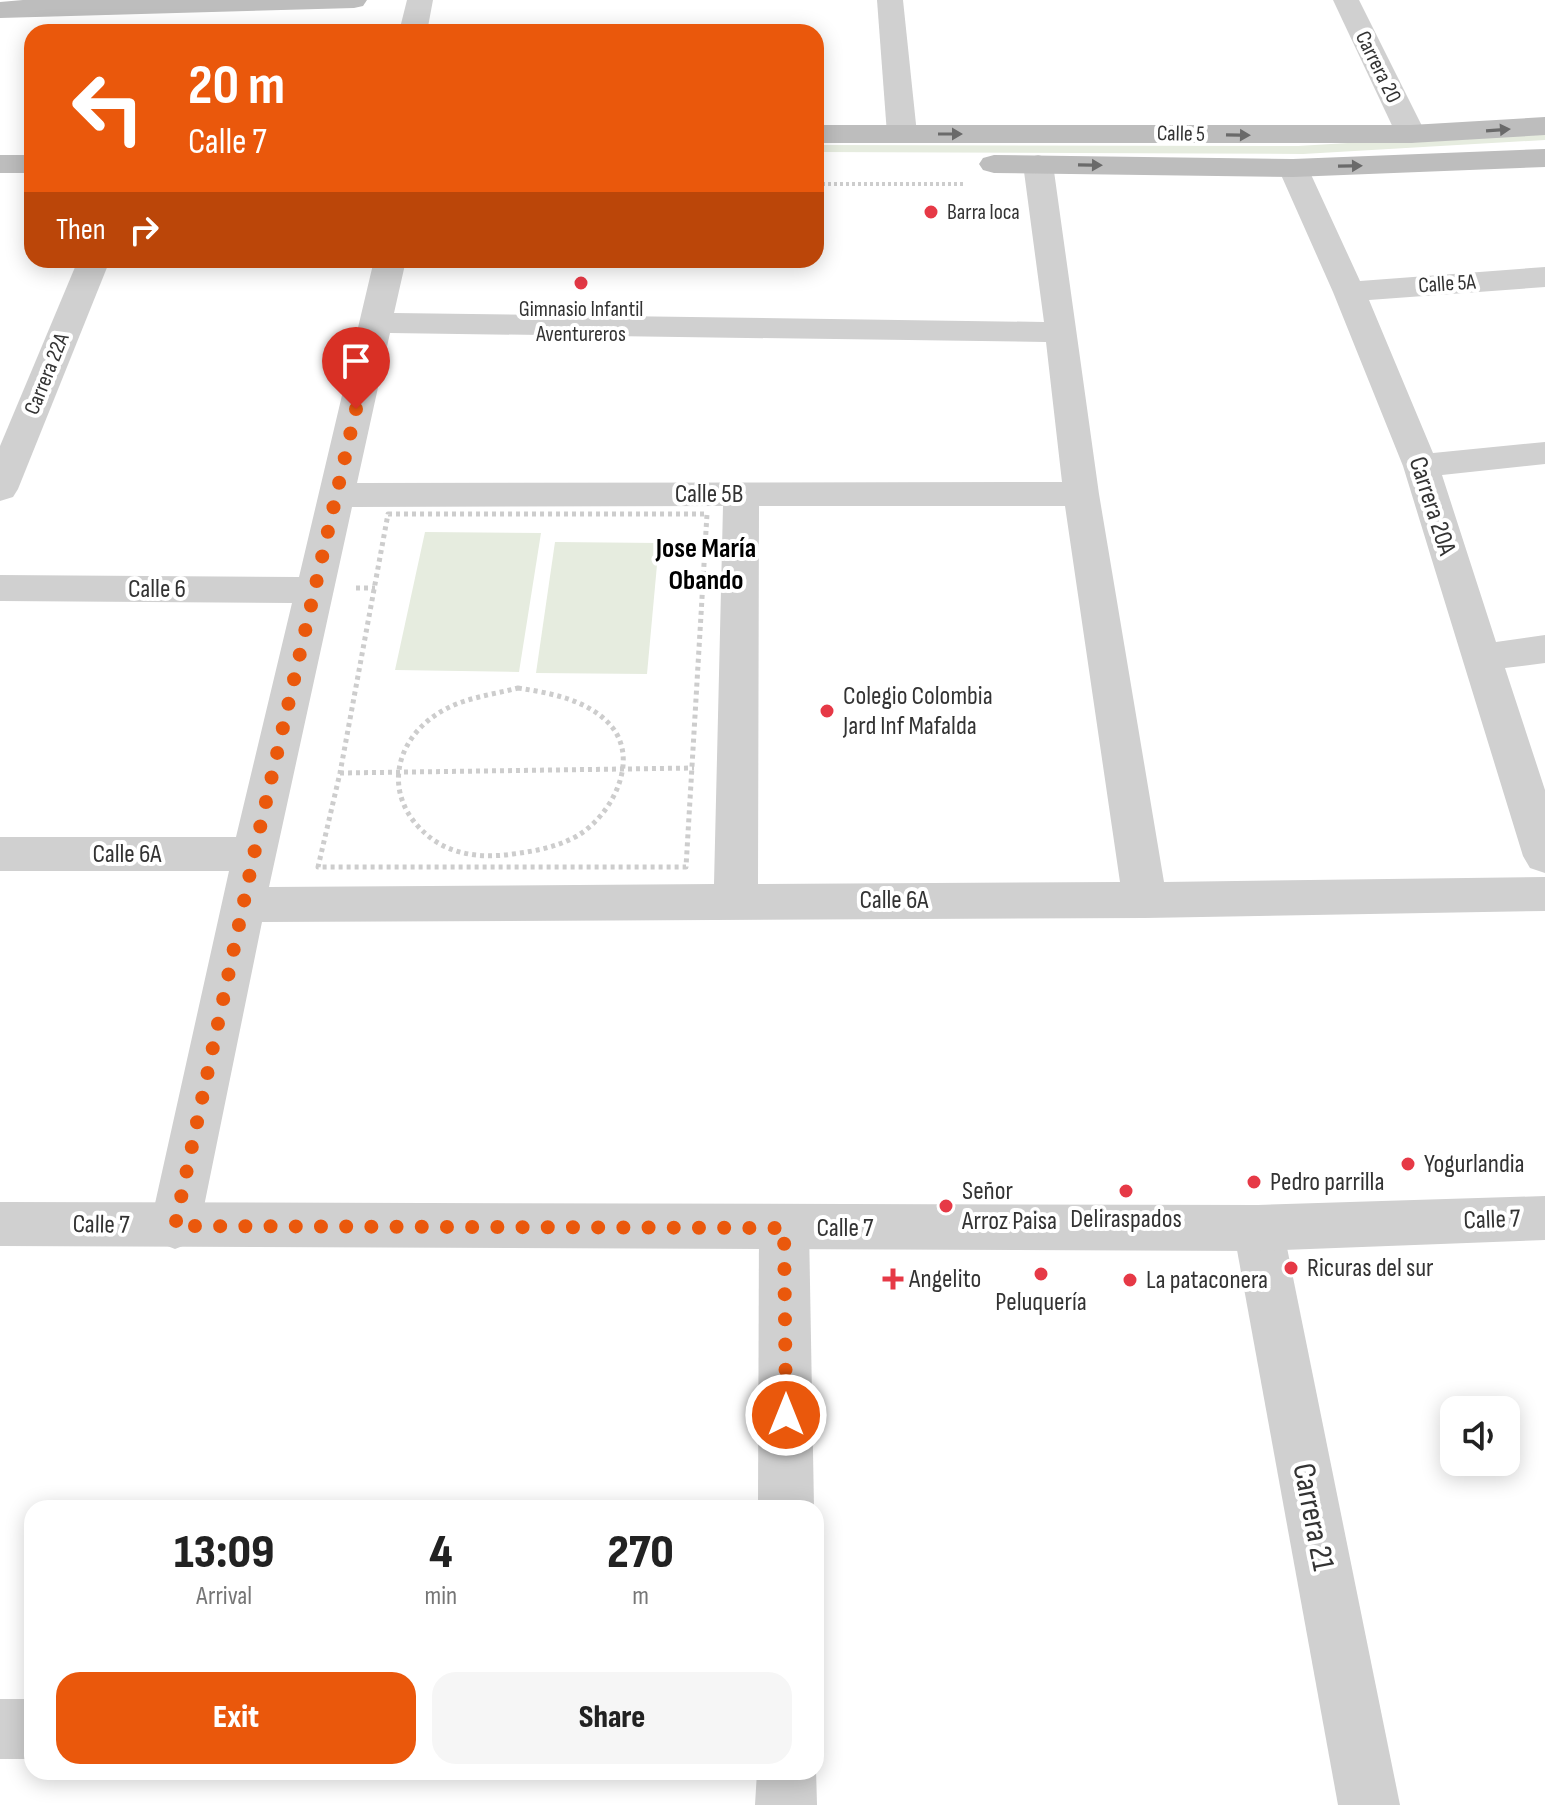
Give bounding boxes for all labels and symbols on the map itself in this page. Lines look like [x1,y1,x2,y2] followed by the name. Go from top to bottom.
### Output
[1349,27,1407,107] street label: Carrera 20
[1157,120,1205,148] street label: Calle 5
[1486,123,1511,136] one-way arrow
[938,128,963,140] one-way arrow
[1226,129,1251,141] one-way arrow
[1078,159,1103,171] one-way arrow
[1338,160,1363,173] one-way arrow
[947,199,1020,226] place label: Barra loca
[922,203,940,221] marker: Barra loca
[1417,268,1477,299] street label: Calle 5A
[572,274,590,292] marker: Gimnasio Infantil Aventureros
[519,296,643,348] place label: Gimnasio Infantil Aventureros
[322,327,390,409] pin
[18,329,76,419] street label: Carrera 22A
[1402,453,1463,560] street label: Carrera 20A
[675,479,743,510] street label: Calle 5B
[655,532,756,597] district label: Jose María Obando
[128,574,186,605] street label: Calle 6
[842,681,993,742] place label: Colegio Colombia Jard Inf Mafalda
[818,702,836,720] marker: Colegio Colombia Jard Inf Mafalda
[93,839,162,870] street label: Calle 6A
[860,885,929,916] street label: Calle 6A
[1424,1149,1525,1180] place label: Yogurlandia
[1399,1155,1417,1173] marker: Yogurlandia
[1270,1167,1384,1198] place label: Pedro parrilla
[1245,1173,1263,1191] marker: Pedro parrilla
[961,1176,1057,1237] place label: Señor Arroz Paisa
[1117,1182,1135,1200] marker: Deliraspados
[937,1197,955,1215] marker: Señor Arroz Paisa
[1463,1203,1522,1236] street label: Calle 7
[1070,1204,1182,1235] place label: Deliraspados
[72,1209,130,1241] street label: Calle 7
[817,1213,874,1244] street label: Calle 7
[1307,1253,1434,1284] place label: Ricuras del sur
[1282,1259,1300,1277] marker: Ricuras del sur
[908,1264,981,1295] place label: Angelito
[1032,1265,1050,1283] marker: Peluquería
[1146,1265,1268,1296] place label: La pataconera
[884,1270,902,1288] marker: Angelito
[1121,1271,1139,1289] marker: La pataconera
[995,1287,1087,1318] place label: Peluquería
[744,1373,828,1457] position arrow
[1283,1460,1343,1574] street label: Carrera 21

